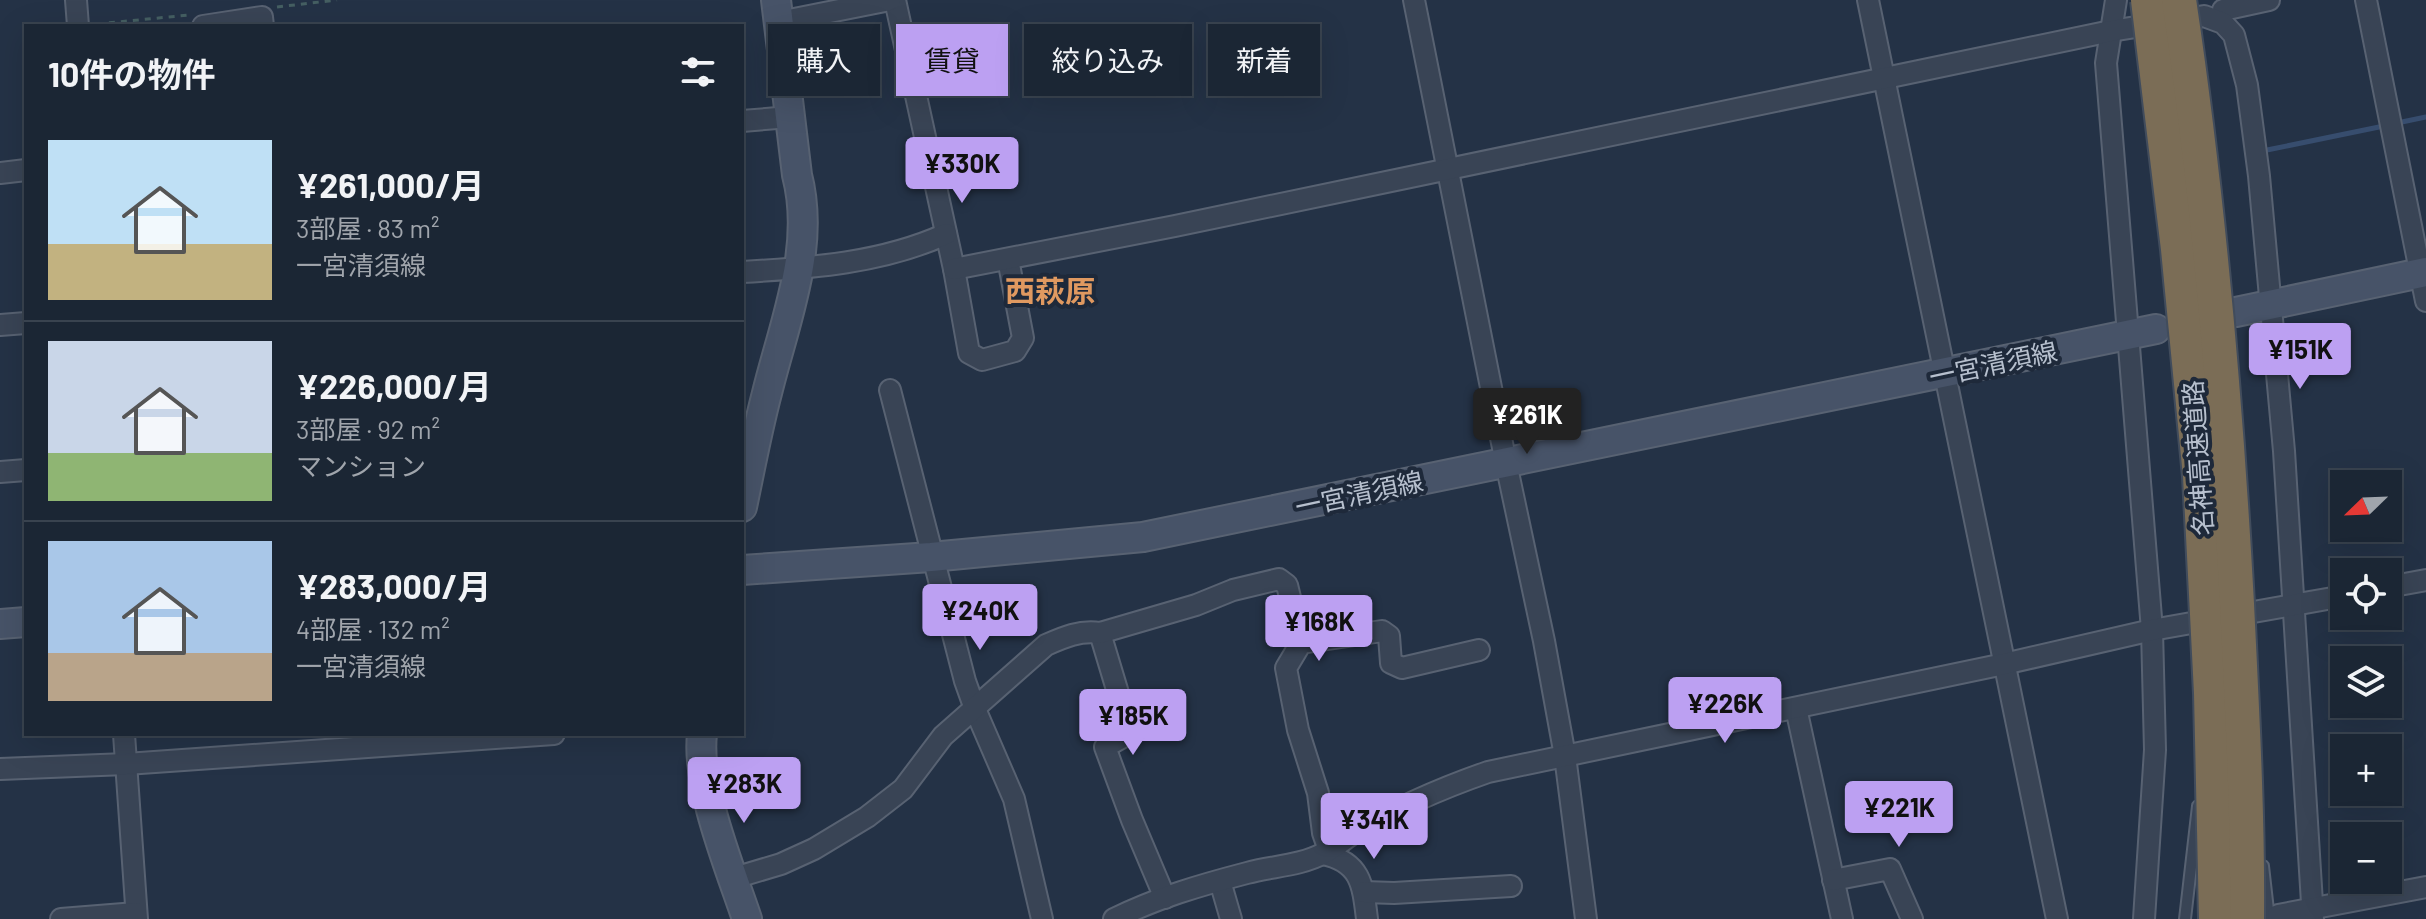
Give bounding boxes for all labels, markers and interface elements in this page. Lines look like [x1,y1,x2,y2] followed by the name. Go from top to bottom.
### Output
[768,24,880,96] chip: 購入
[896,24,1008,96] chip: 賃貸
[1024,24,1192,96] chip: 絞り込み
[1208,24,1320,96] chip: 新着
[676,50,720,94] icon: filters
[48,53,215,94] text: 10件の物件
[906,137,1018,205] pin: ¥330K
[923,147,1001,178] text: ¥330K
[296,164,485,205] text: ¥261,000/月
[112,172,208,268] icon: home
[296,212,439,243] text: 3部屋 · 83 m²
[296,249,426,280] text: 一宮清須線
[1005,272,1095,308] district label: 西萩原
[2244,323,2356,391] pin: ¥151K
[2267,333,2333,364] text: ¥151K
[1926,334,2060,392] street label: 一宮清須線
[296,365,492,406] text: ¥226,000/月
[112,373,208,469] icon: home
[2176,379,2218,537] street label: 名神高速道路
[1471,388,1583,456] pin: ¥261K
[1491,398,1563,429] text: ¥261K
[296,413,440,444] text: 3部屋 · 92 m²
[296,450,426,481] text: マンション
[1292,464,1426,522] street label: 一宮清須線
[2330,470,2402,542] north arrow
[2330,470,2402,894] map controls
[2330,558,2402,630] button: locate
[296,565,491,606] text: ¥283,000/月
[112,573,208,669] icon: home
[924,584,1036,652] pin: ¥240K
[940,594,1020,625] text: ¥240K
[1263,595,1375,663] pin: ¥168K
[1283,605,1355,636] text: ¥168K
[296,613,450,644] text: 4部屋 · 132 m²
[2330,646,2402,718] button: layers
[296,650,426,681] text: 一宮清須線
[1669,677,1781,745] pin: ¥226K
[1686,687,1764,718] text: ¥226K
[1077,689,1189,757] pin: ¥185K
[1097,699,1169,730] text: ¥185K
[2330,734,2402,806] button: +
[688,757,800,825] pin: ¥283K
[706,767,782,798] text: ¥283K
[1843,781,1955,849] pin: ¥221K
[1863,791,1935,822] text: ¥221K
[1318,793,1430,861] pin: ¥341K
[1339,803,1409,834] text: ¥341K
[2330,822,2402,894] button: −

